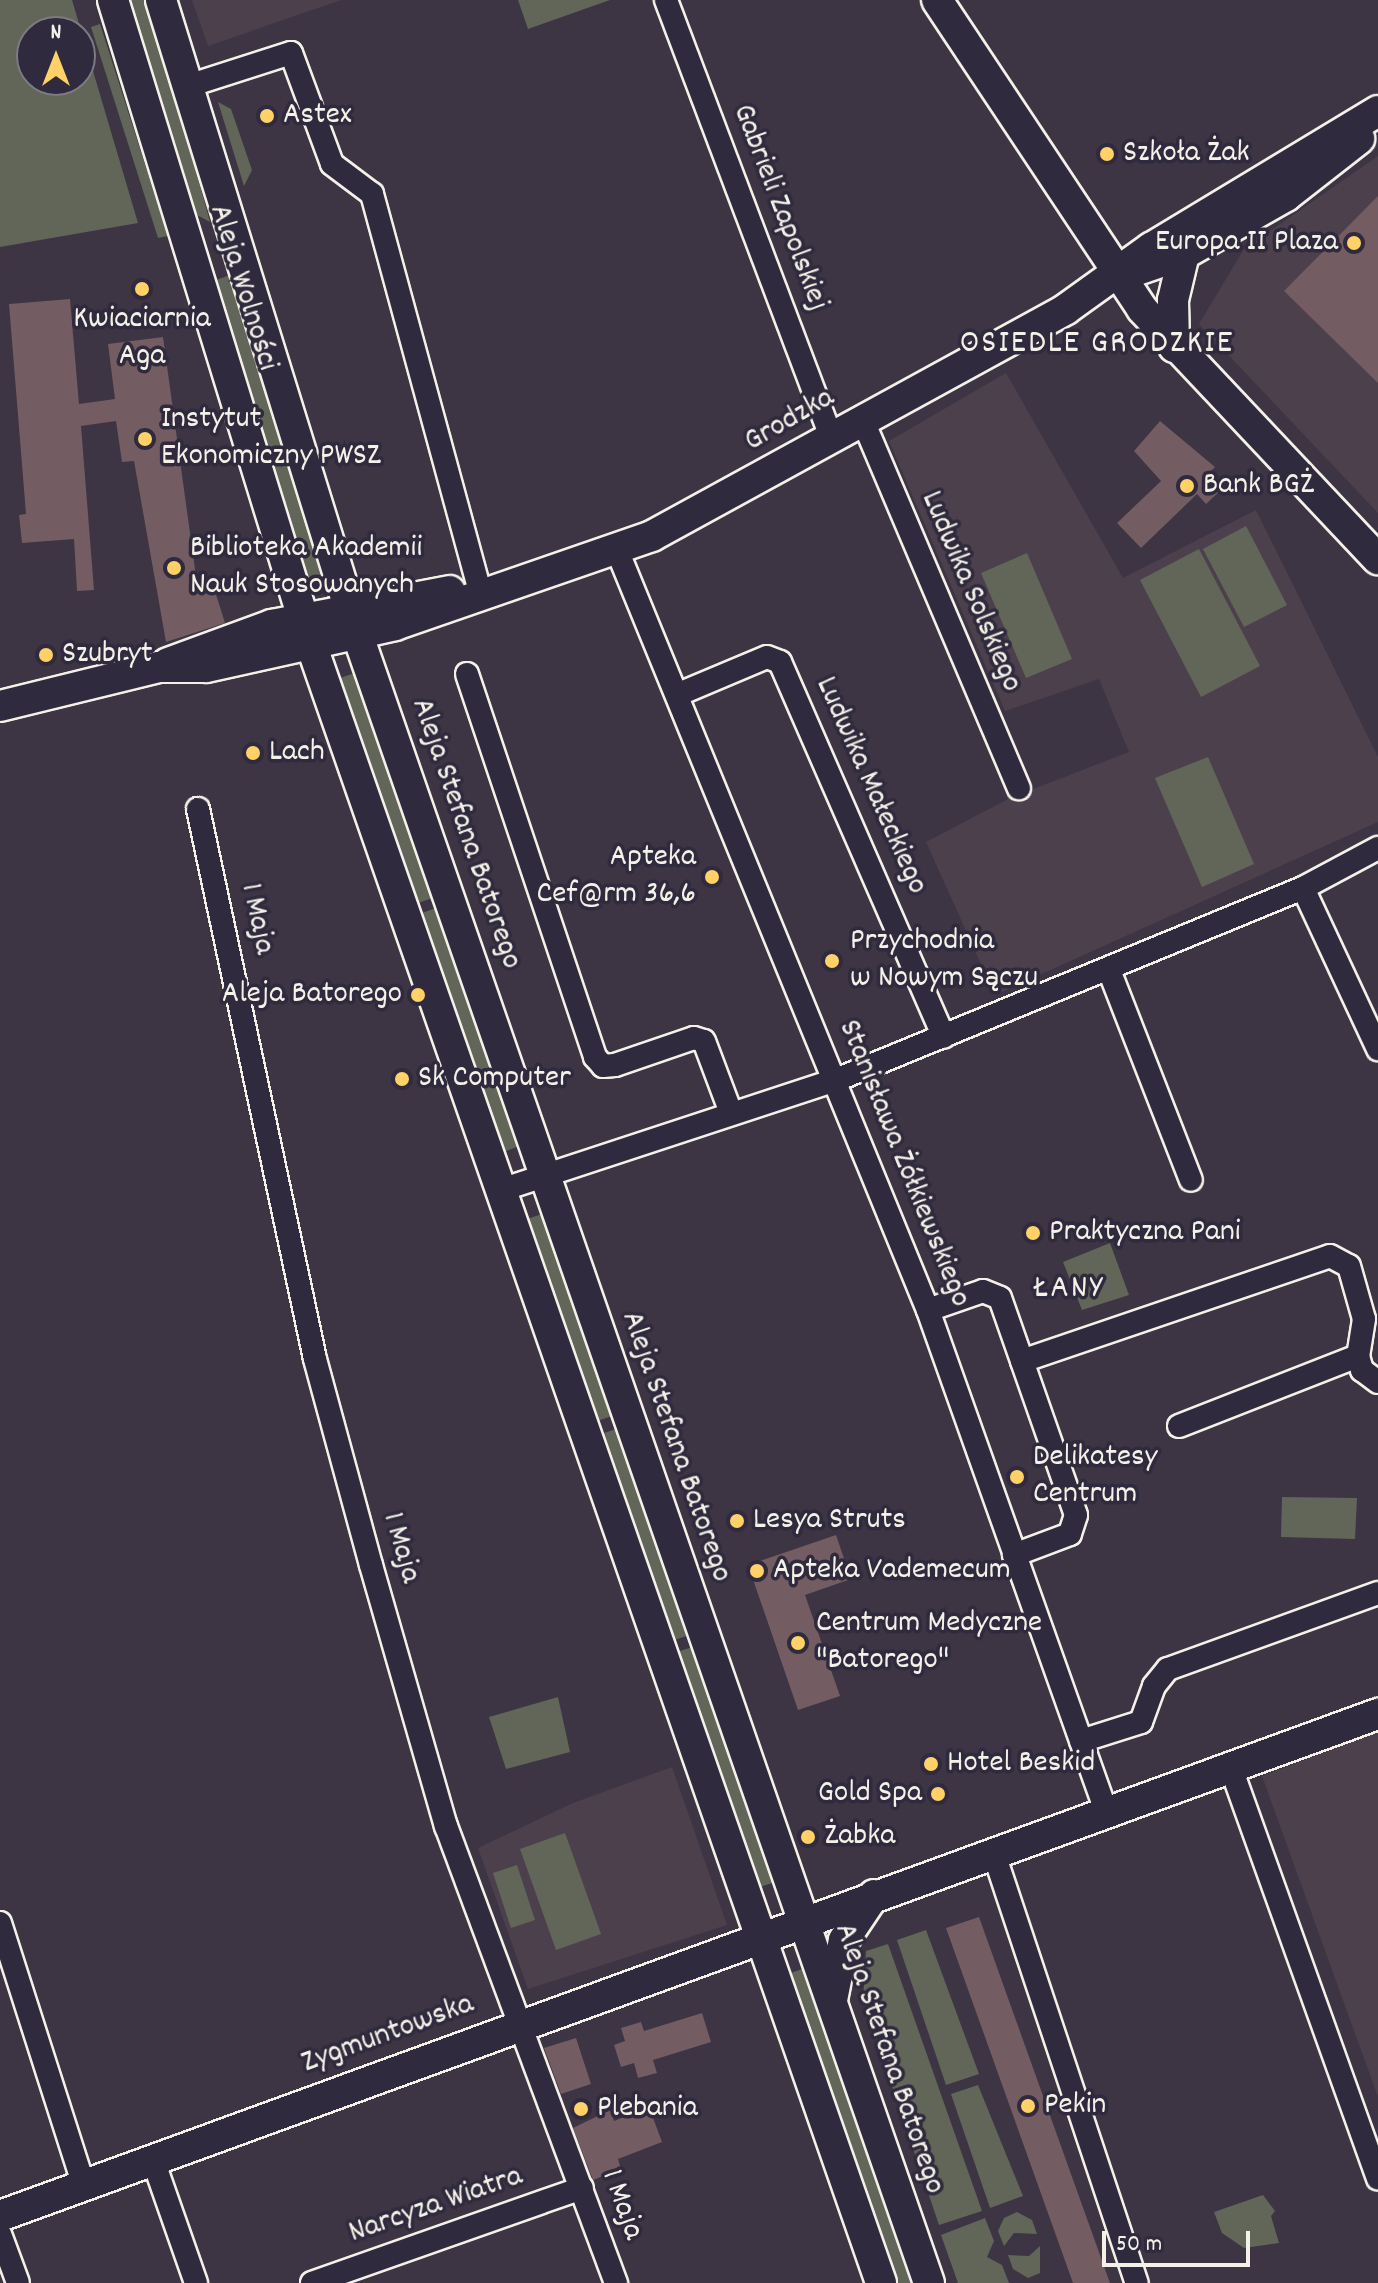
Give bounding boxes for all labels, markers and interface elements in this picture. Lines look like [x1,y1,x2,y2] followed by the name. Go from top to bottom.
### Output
[16,16,96,96] north arrow
[51,18,61,49] text: N
[283,97,352,135] place label: Astex
[722,99,836,317] street label: Gabrieli Zapolskiej
[258,107,276,125] marker: Astex
[1123,135,1250,173] place label: Szkoła Żak
[1098,145,1116,163] marker: Szkoła Żak
[199,200,285,376] street label: Aleja Wolności
[1155,224,1338,262] place label: Europa II Plaza
[1345,234,1363,252] marker: Europa II Plaza
[133,280,151,298] marker: Kwiaciarnia Aga
[73,302,211,377] place label: Kwiaciarnia Aga
[960,325,1234,365] district label: OSIEDLE GRODZKIE
[738,380,842,462] street label: Grodzka
[161,402,381,477] place label: Instytut Ekonomiczny PWSZ
[136,430,154,448] marker: Instytut Ekonomiczny PWSZ
[1203,467,1314,505] place label: Bank BGŻ
[1178,477,1196,495] marker: Bank BGŻ
[910,486,1030,698] street label: Ludwika Solskiego
[190,531,422,606] place label: Biblioteka Akademii Nauk Stosowanych
[165,559,183,577] marker: Biblioteka Akademii Nauk Stosowanych
[62,636,153,674] place label: Szubryt
[37,646,55,664] marker: Szubryt
[805,671,935,901] street label: Ludwika Małeckiego
[401,694,529,974] street label: Aleja Stefana Batorego
[269,734,325,772] place label: Lach
[244,744,262,762] marker: Lach
[536,840,696,915] place label: Apteka Cef@rm 36,6
[703,868,721,886] marker: Apteka Cef@rm 36,6
[230,880,282,958] street label: 1 Maja
[850,924,1038,999] place label: Przychodnia w Nowym Sączu
[821,950,843,972] marker: Przychodnia w Nowym Sączu
[222,976,402,1014] place label: Aleja Batorego
[409,986,427,1004] marker: Aleja Batorego
[828,1015,978,1313] street label: Stanisława Żółkiewskiego
[418,1060,571,1098] place label: Sk Computer
[393,1070,411,1088] marker: Sk Computer
[1049,1214,1241,1252] place label: Praktyczna Pani
[1024,1224,1042,1242] marker: Praktyczna Pani
[1034,1270,1104,1310] district label: ŁANY
[611,1307,739,1587] street label: Aleja Stefana Batorego
[1033,1440,1158,1515] place label: Delikatesy Centrum
[1008,1468,1026,1486] marker: Delikatesy Centrum
[753,1502,906,1540] place label: Lesya Struts
[372,1508,428,1588] street label: 1 Maja
[728,1512,746,1530] marker: Lesya Struts
[773,1552,1011,1590] place label: Apteka Vademecum
[748,1562,766,1580] marker: Apteka Vademecum
[816,1606,1042,1681] place label: Centrum Medyczne "Batorego"
[787,1632,809,1654] marker: Centrum Medyczne "Batorego"
[947,1745,1095,1783] place label: Hotel Beskid
[922,1755,940,1773] marker: Hotel Beskid
[818,1775,922,1813] place label: Gold Spa
[929,1785,947,1803] marker: Gold Spa
[824,1818,895,1856] place label: Żabka
[799,1828,817,1846] marker: Żabka
[824,1919,952,2199] street label: Aleja Stefana Batorego
[297,1986,479,2084] street label: Zygmuntowska
[1044,2087,1106,2125] place label: Pekin
[597,2090,698,2128] place label: Plebania
[1019,2097,1037,2115] marker: Pekin
[572,2100,590,2118] marker: Plebania
[344,2158,528,2254] street label: Narcyza Wiatra
[591,2165,651,2245] street label: 1 Maja
[1106,2215,1254,2265] scale bar
[1116,2228,1162,2262] text: 50 m

